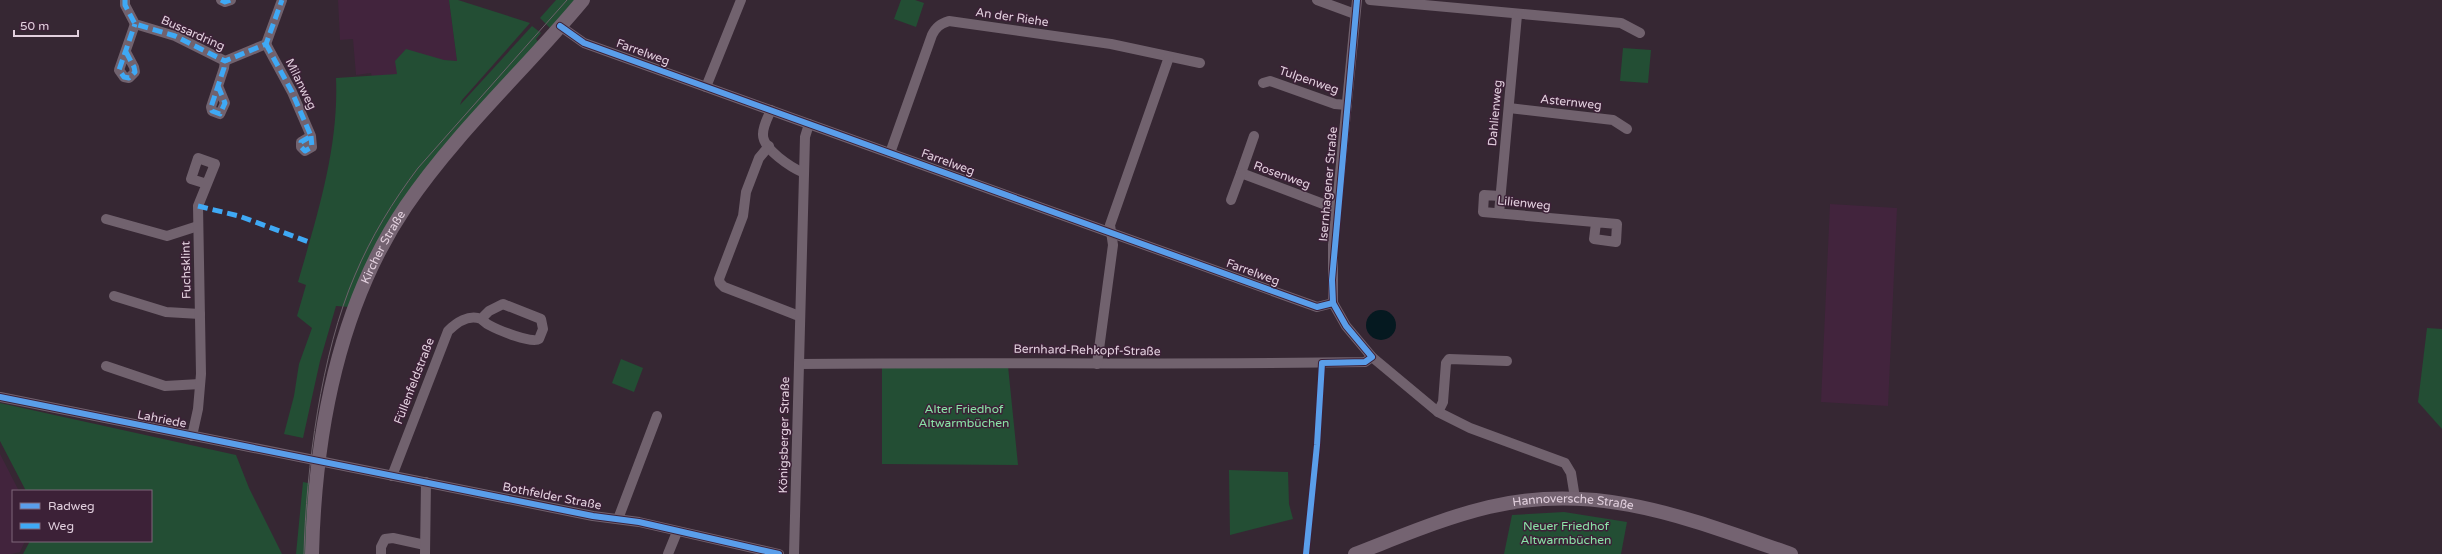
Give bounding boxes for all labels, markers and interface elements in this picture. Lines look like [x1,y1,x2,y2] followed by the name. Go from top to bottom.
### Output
[974,5,1050,29] street label: An der Riehe
[14,12,78,38] scale bar
[159,13,227,53] street label: Bussardring
[20,19,49,33] text: 50 m
[614,36,672,68] street label: Farrelweg
[283,56,319,112] street label: Milanweg
[1277,63,1341,97] street label: Tulpenweg
[1485,79,1505,147] street label: Dahlienweg
[1540,92,1602,112] street label: Asternweg
[1316,126,1340,242] street label: Isernhagener Straße
[919,146,977,178] street label: Farrelweg
[1252,158,1312,192] street label: Rosenweg
[1497,193,1551,213] street label: Lilienweg
[358,208,408,286] street label: Kircher Straße
[178,241,194,299] street label: Fuchsklint
[1224,256,1282,288] street label: Farrelweg
[391,336,437,426] street label: Füllenfeldstraße
[1013,342,1161,358] street label: Bernhard-Rehkopf-Straße
[776,376,792,494] street label: Königsberger Straße
[919,402,1009,430] park label: Alter Friedhof Altwarmbüchen
[136,407,188,431] street label: Lahriede
[501,480,603,512] street label: Bothfelder Straße
[12,490,152,542] legend
[1512,491,1635,513] street label: Hannoversche Straße
[48,499,95,513] text: Radweg
[48,519,74,533] text: Weg
[1521,519,1611,547] park label: Neuer Friedhof Altwarmbüchen

